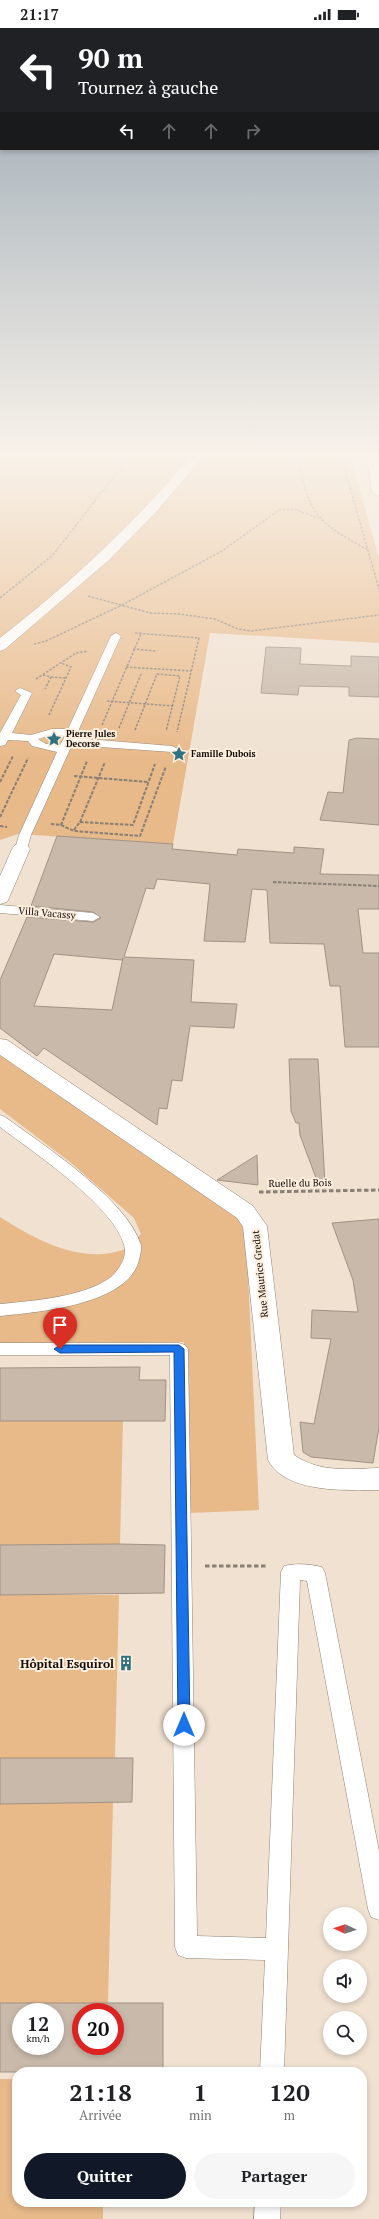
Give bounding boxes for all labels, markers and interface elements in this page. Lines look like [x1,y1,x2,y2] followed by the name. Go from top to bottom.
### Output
[20,4,59,24] text: 21:17
[78,39,143,76] text: 90 m
[12,44,64,96] icon: left
[78,75,218,99] text: Tournez à gauche
[116,120,138,142] icon: left
[158,120,180,142] icon: ahead
[200,120,222,142] icon: ahead
[242,120,264,142] icon: right
[66,728,115,750] place label: Pierre Jules Decorse
[45,730,63,748] place icon: Pierre Jules Decorse
[170,745,188,763] place icon: Famille Dubois
[191,748,256,760] place label: Famille Dubois
[18,904,77,922] street label: Villa Vacassy
[268,1176,332,1190] street label: Ruelle du Bois
[249,1229,271,1318] street label: Rue Maurice Gredat
[43,1308,77,1349] pin
[49,1314,71,1336] icon: arrive
[117,1654,135,1672] building icon: Hôpital Esquirol
[20,1656,114,1671] place label: Hôpital Esquirol
[163,1704,205,1746] position arrow
[323,1907,367,1951] north arrow
[323,1907,367,2055] map controls
[323,1959,367,2003] button: sound
[72,2003,124,2055] speed limit sign: 20
[27,2010,49,2037] text: 12
[323,2011,367,2055] button: search
[26,2032,50,2045] text: km/h
[69,2076,132,2108] text: 21:18
[194,2076,207,2108] text: 1
[269,2076,310,2108] text: 120
[79,2106,122,2124] text: Arrivée
[189,2106,212,2124] text: min
[284,2106,295,2124] text: m
[24,2153,186,2199] button: Quitter
[194,2153,355,2199] button: Partager

